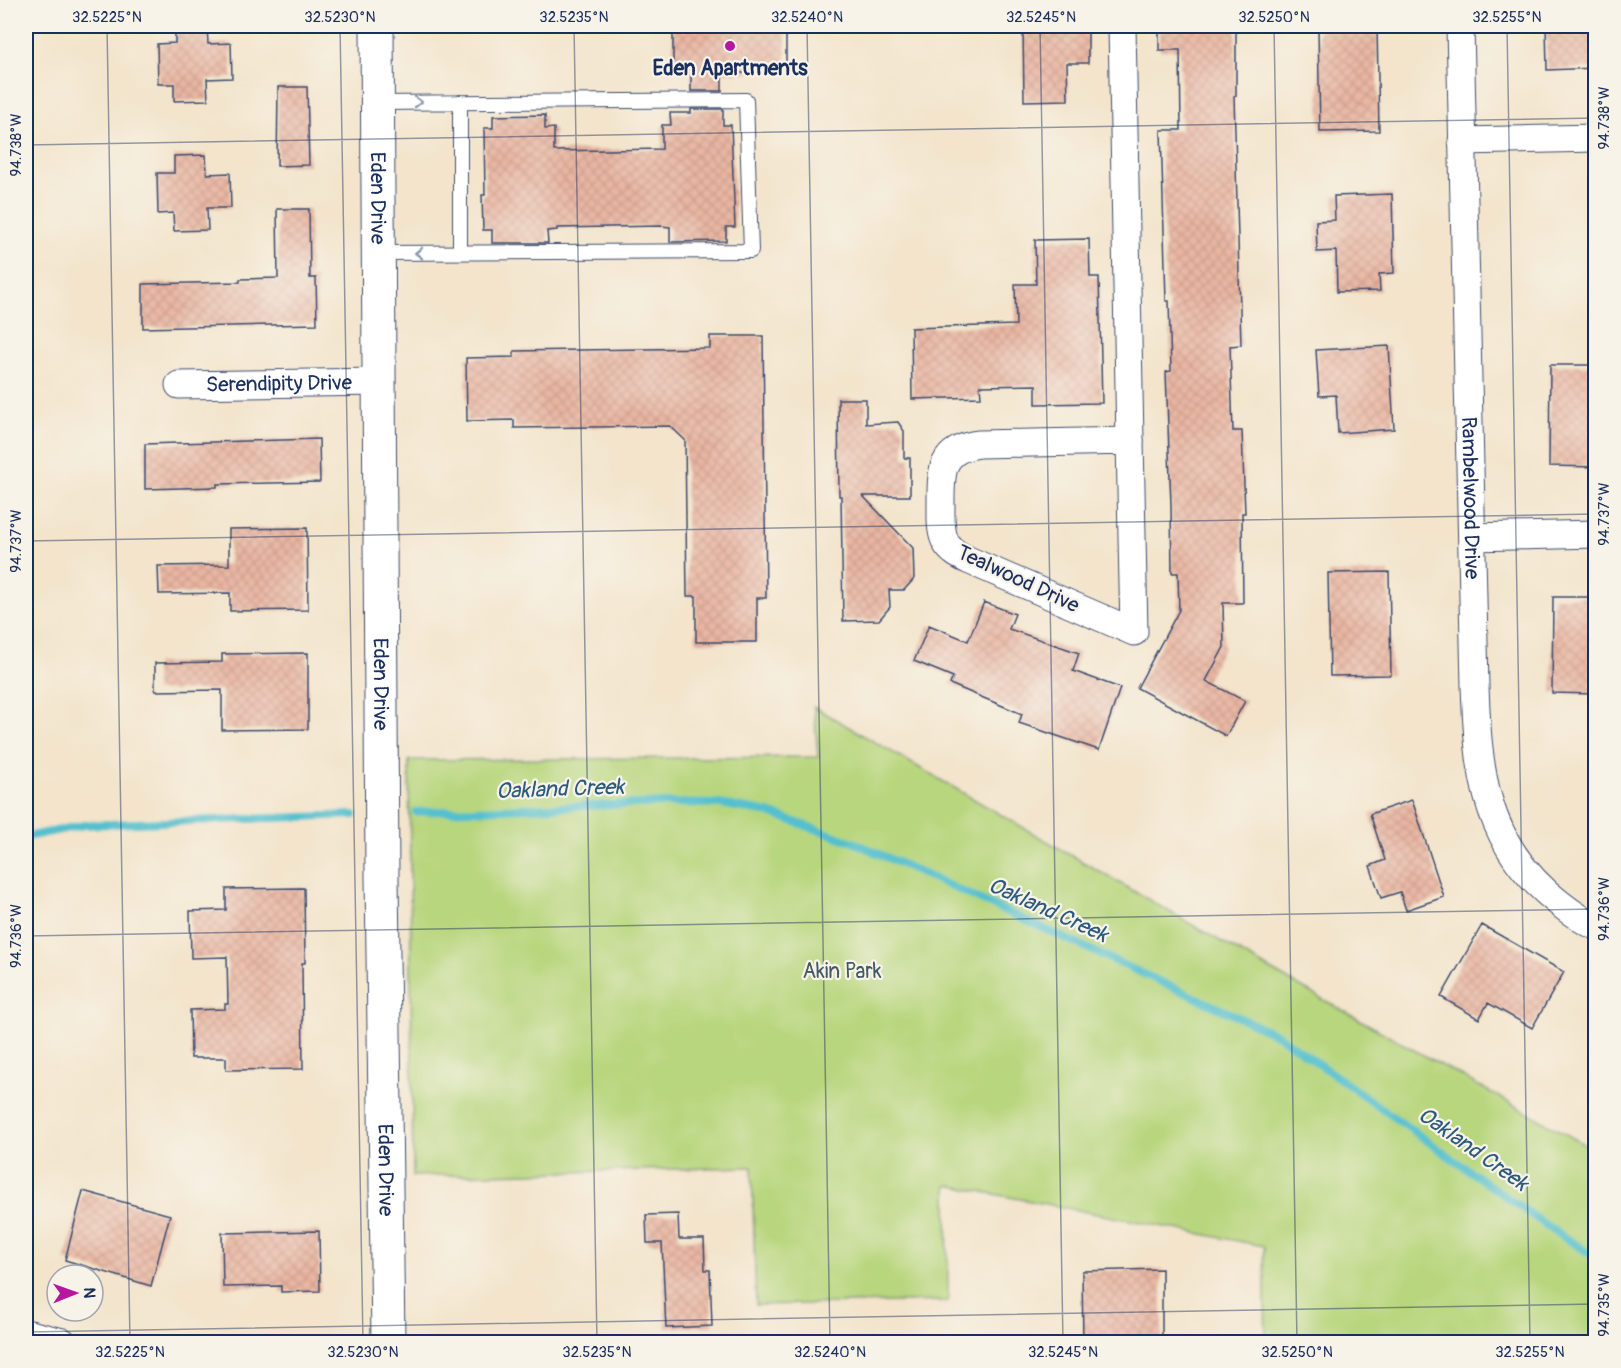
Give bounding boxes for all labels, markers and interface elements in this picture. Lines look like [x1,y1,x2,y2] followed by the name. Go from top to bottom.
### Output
[72,8,142,27] text: 32.5225°N
[304,8,376,27] text: 32.5230°N
[539,8,609,27] text: 32.5235°N
[771,8,843,27] text: 32.5240°N
[1006,8,1076,27] text: 32.5245°N
[1238,8,1310,27] text: 32.5250°N
[1472,8,1542,27] text: 32.5255°N
[723,39,737,53] marker: Eden Apartments
[652,55,808,82] place label: Eden Apartments
[1595,86,1614,149] text: 94.738°W
[414,96,423,108] one-way arrow
[7,113,26,176] text: 94.738°W
[364,152,392,245] street label: Eden Drive
[415,246,424,259] one-way arrow
[206,369,353,398] street label: Serendipity Drive
[1455,416,1486,580] street label: Rambelwood Drive
[1595,482,1614,546] text: 94.737°W
[7,509,26,573] text: 94.737°W
[952,539,1084,619] street label: Tealwood Drive
[367,638,395,731] street label: Eden Drive
[496,773,626,805] water label: Oakland Creek
[984,871,1114,950] water label: Oakland Creek
[1595,877,1614,941] text: 94.736°W
[7,904,26,968] text: 94.736°W
[802,958,882,985] park label: Akin Park
[1413,1101,1535,1198] water label: Oakland Creek
[372,1123,400,1217] street label: Eden Drive
[45,1263,105,1323] north arrow
[1595,1273,1614,1337] text: 94.735°W
[79,1287,99,1299] text: N
[95,1343,165,1362] text: 32.5225°N
[327,1343,399,1362] text: 32.5230°N
[562,1343,632,1362] text: 32.5235°N
[794,1343,866,1362] text: 32.5240°N
[1028,1343,1098,1362] text: 32.5245°N
[1261,1343,1333,1362] text: 32.5250°N
[1495,1343,1565,1362] text: 32.5255°N

